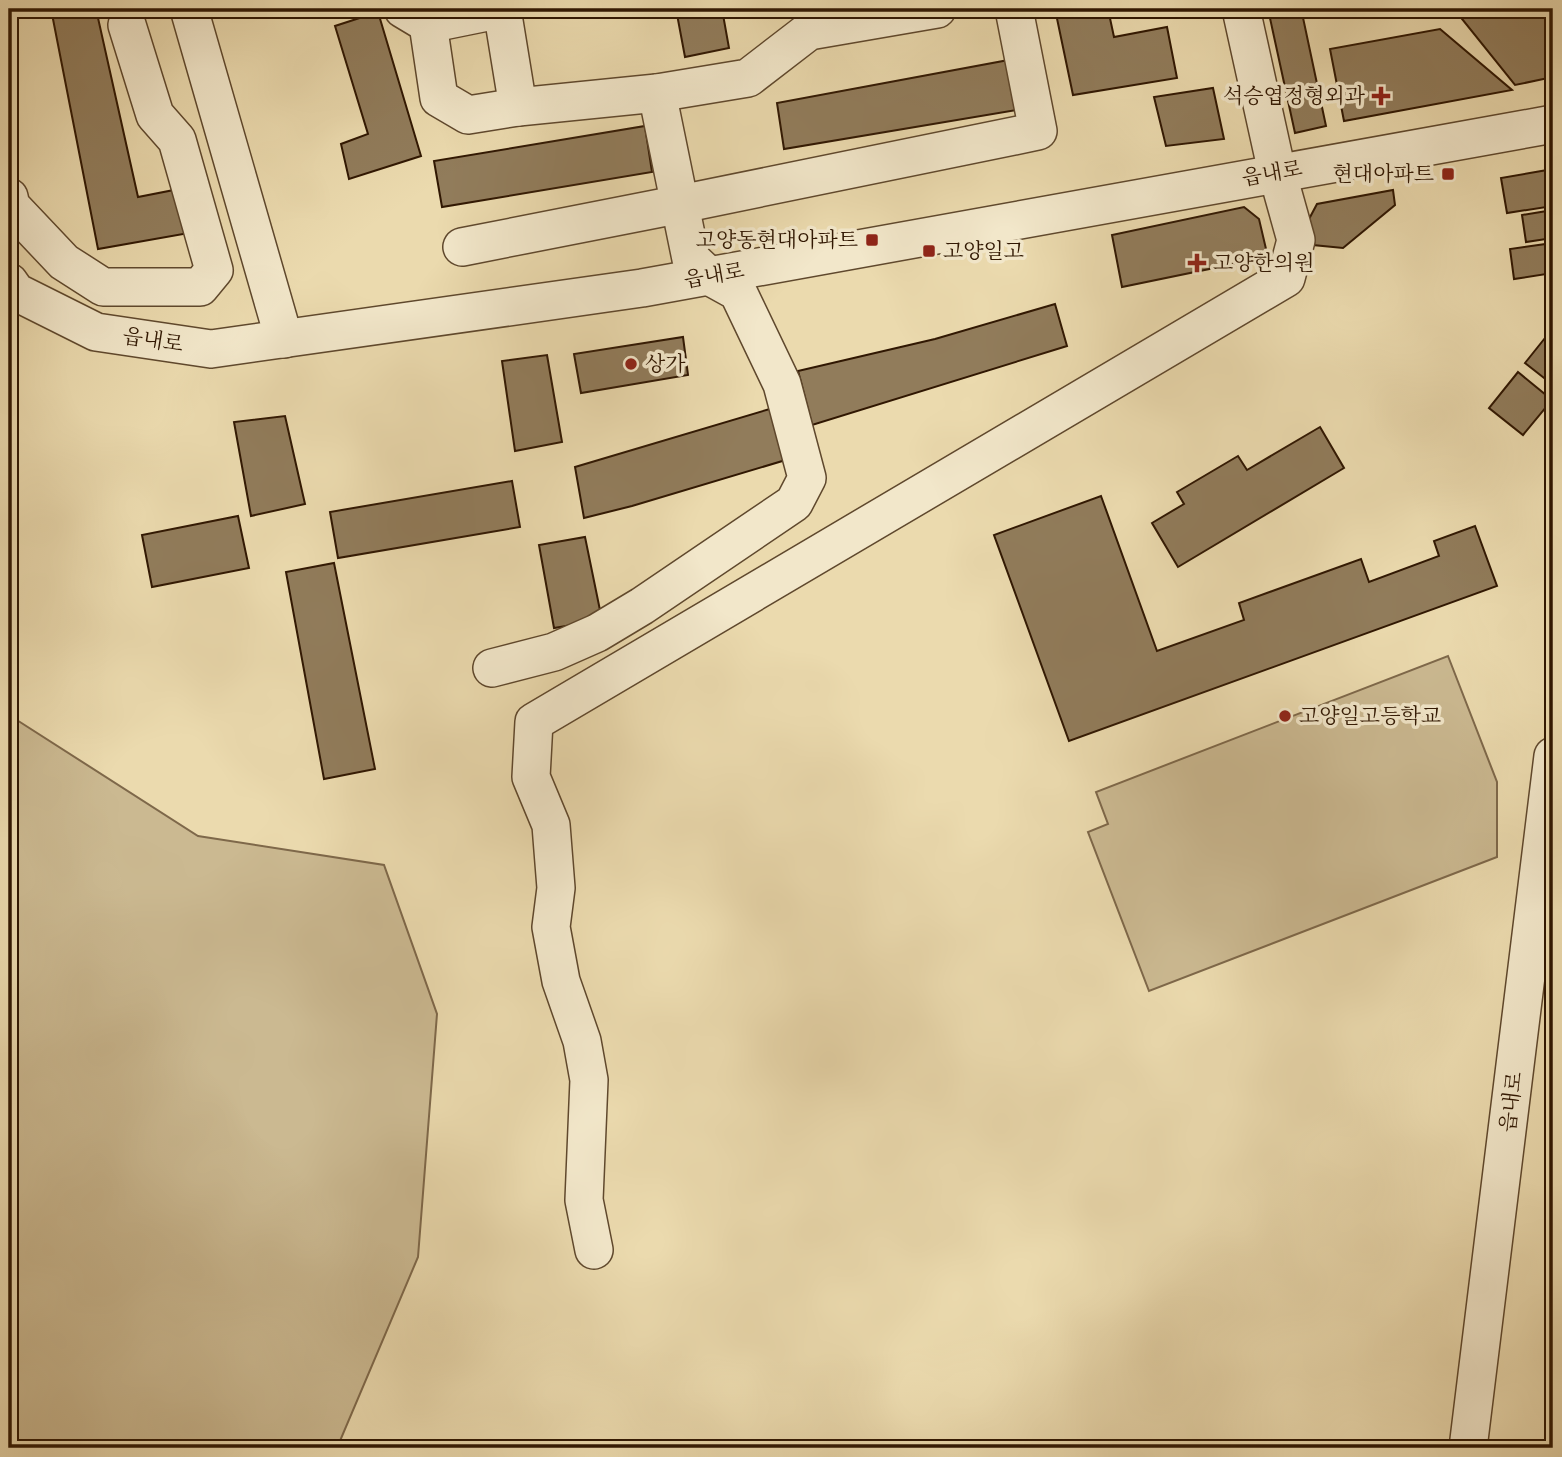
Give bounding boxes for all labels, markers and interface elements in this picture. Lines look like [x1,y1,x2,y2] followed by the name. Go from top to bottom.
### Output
[1223,85,1366,108] place label: 석승엽정형외과
[1371,86,1391,106] marker: 석승엽정형외과
[1240,157,1304,190] street label: 읍내로
[1333,163,1434,186] place label: 현대아파트
[1440,166,1456,182] marker: 현대아파트
[696,229,858,252] place label: 고양동현대아파트
[864,232,880,248] marker: 고양동현대아파트
[943,240,1024,263] place label: 고양일고
[921,243,937,259] marker: 고양일고
[1213,252,1314,275] place label: 고양한의원
[1187,253,1207,273] marker: 고양한의원
[682,259,746,292] street label: 읍내로
[121,324,185,357] street label: 읍내로
[645,353,686,376] place label: 상가
[623,356,639,372] marker: 상가
[1299,705,1441,728] place label: 고양일고등학교
[1277,708,1293,724] marker: 고양일고등학교
[1496,1070,1527,1134] street label: 읍내로

